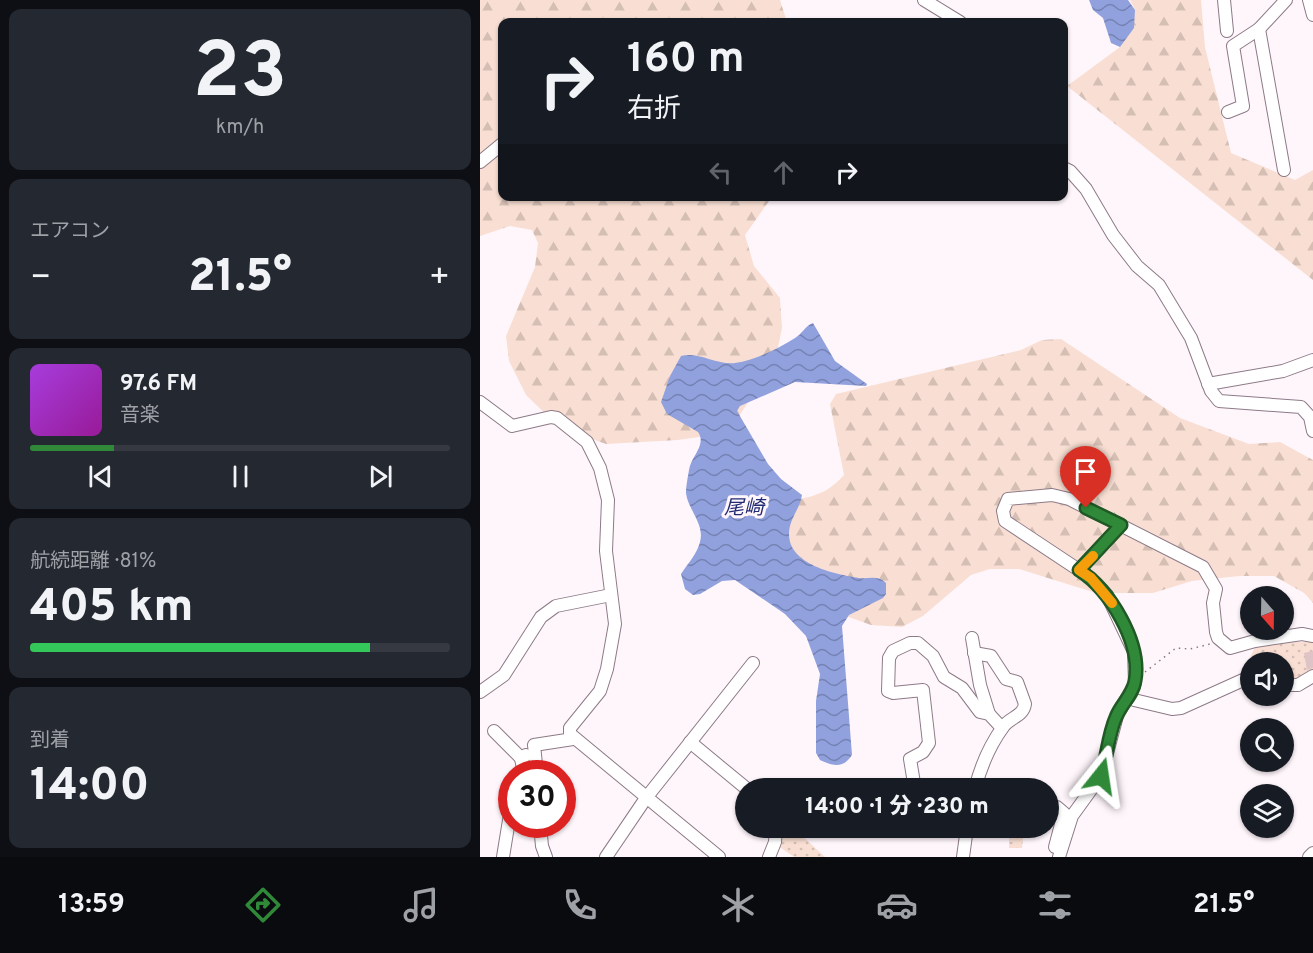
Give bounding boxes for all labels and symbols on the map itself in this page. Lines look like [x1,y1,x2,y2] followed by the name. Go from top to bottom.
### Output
[1060,446,1111,508] pin
[724,496,767,522] water label: 尾崎
[1240,586,1294,640] north arrow
[1069,744,1133,808] position arrow
[498,760,576,838] speed limit sign: 30

